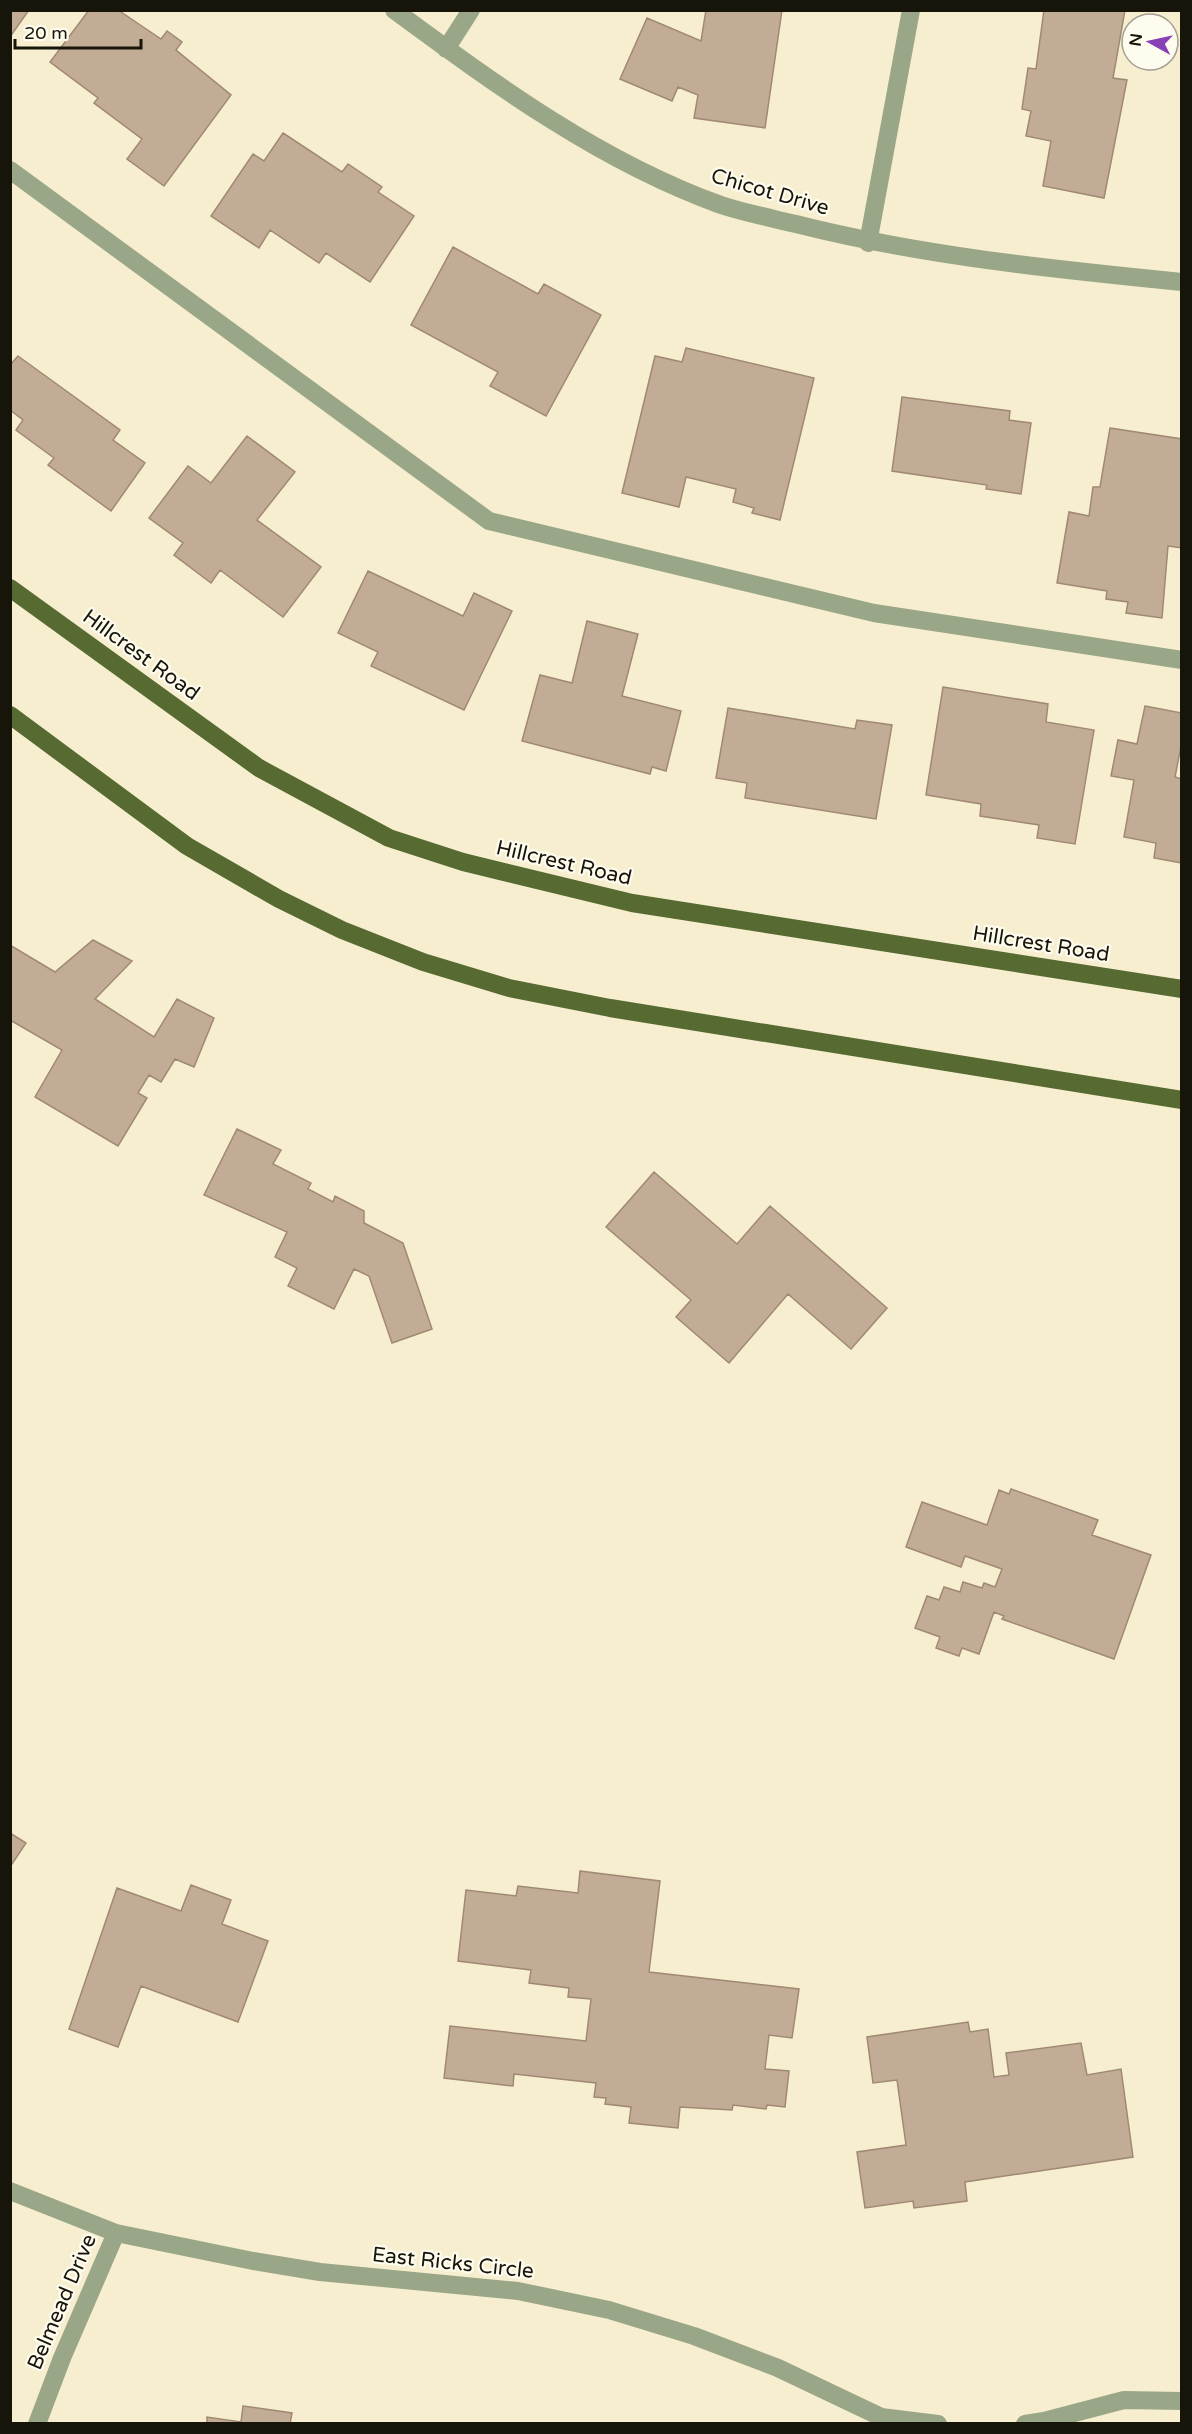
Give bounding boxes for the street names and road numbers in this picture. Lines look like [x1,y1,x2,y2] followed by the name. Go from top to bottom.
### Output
[708,163,832,221] street label: Chicot Drive
[78,604,204,706] street label: Hillcrest Road
[494,835,634,891] street label: Hillcrest Road
[971,921,1111,967] street label: Hillcrest Road
[22,2230,102,2374] street label: Belmead Drive
[371,2242,535,2284] street label: East Ricks Circle

